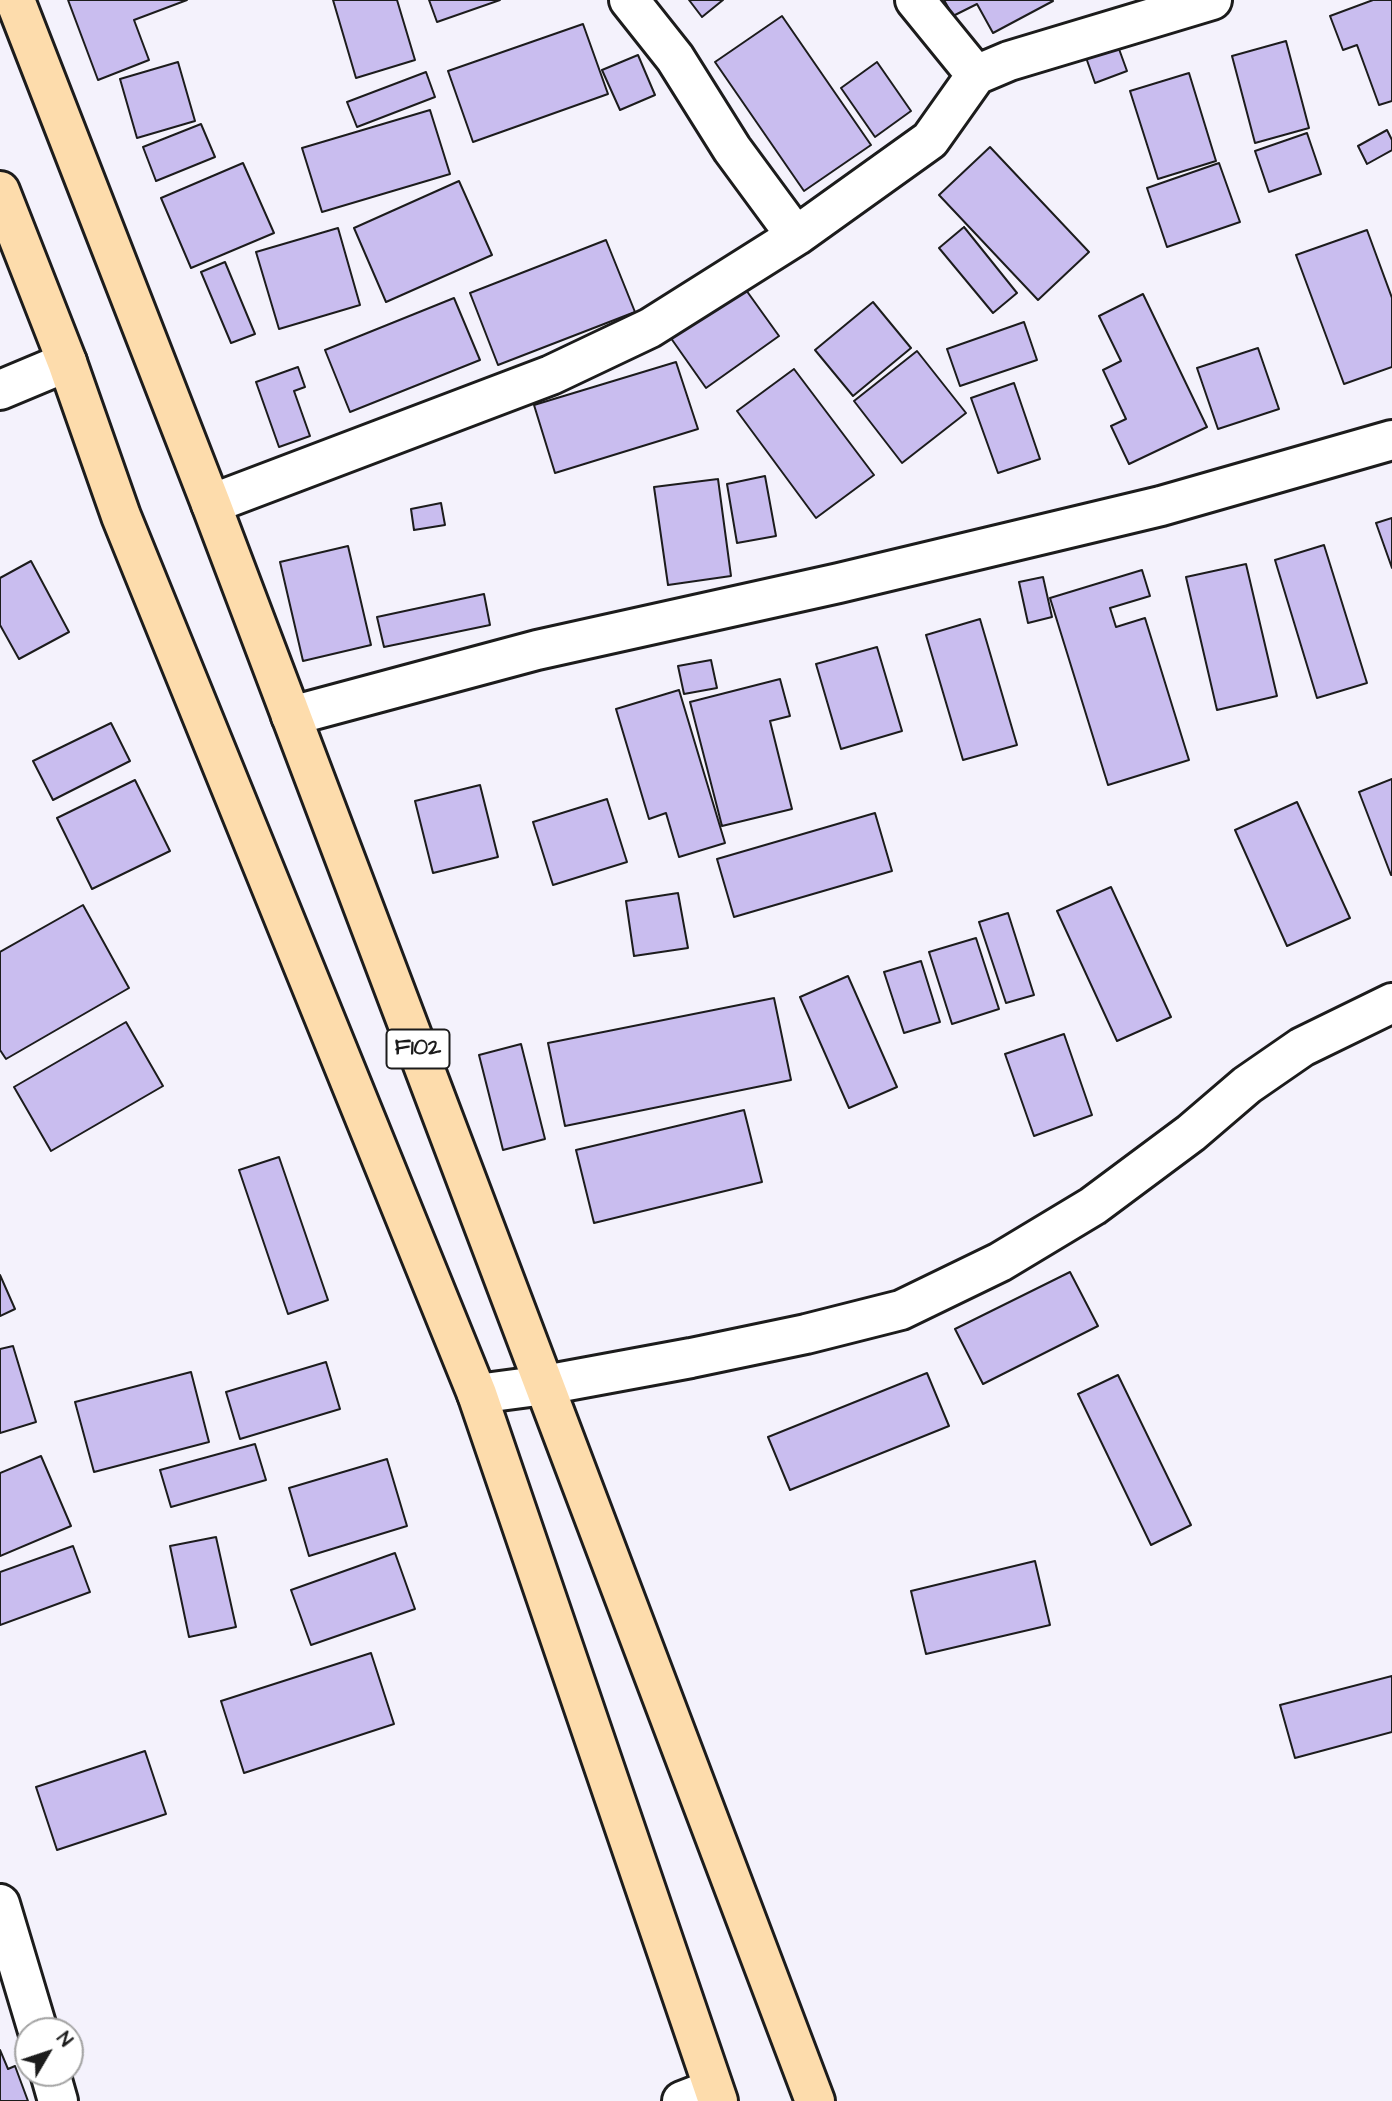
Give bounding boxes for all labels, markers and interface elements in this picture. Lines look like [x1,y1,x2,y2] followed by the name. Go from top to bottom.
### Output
[386,1030,450,1068] road number: F102
[14,2017,84,2087] north arrow
[50,2027,78,2053] text: N

